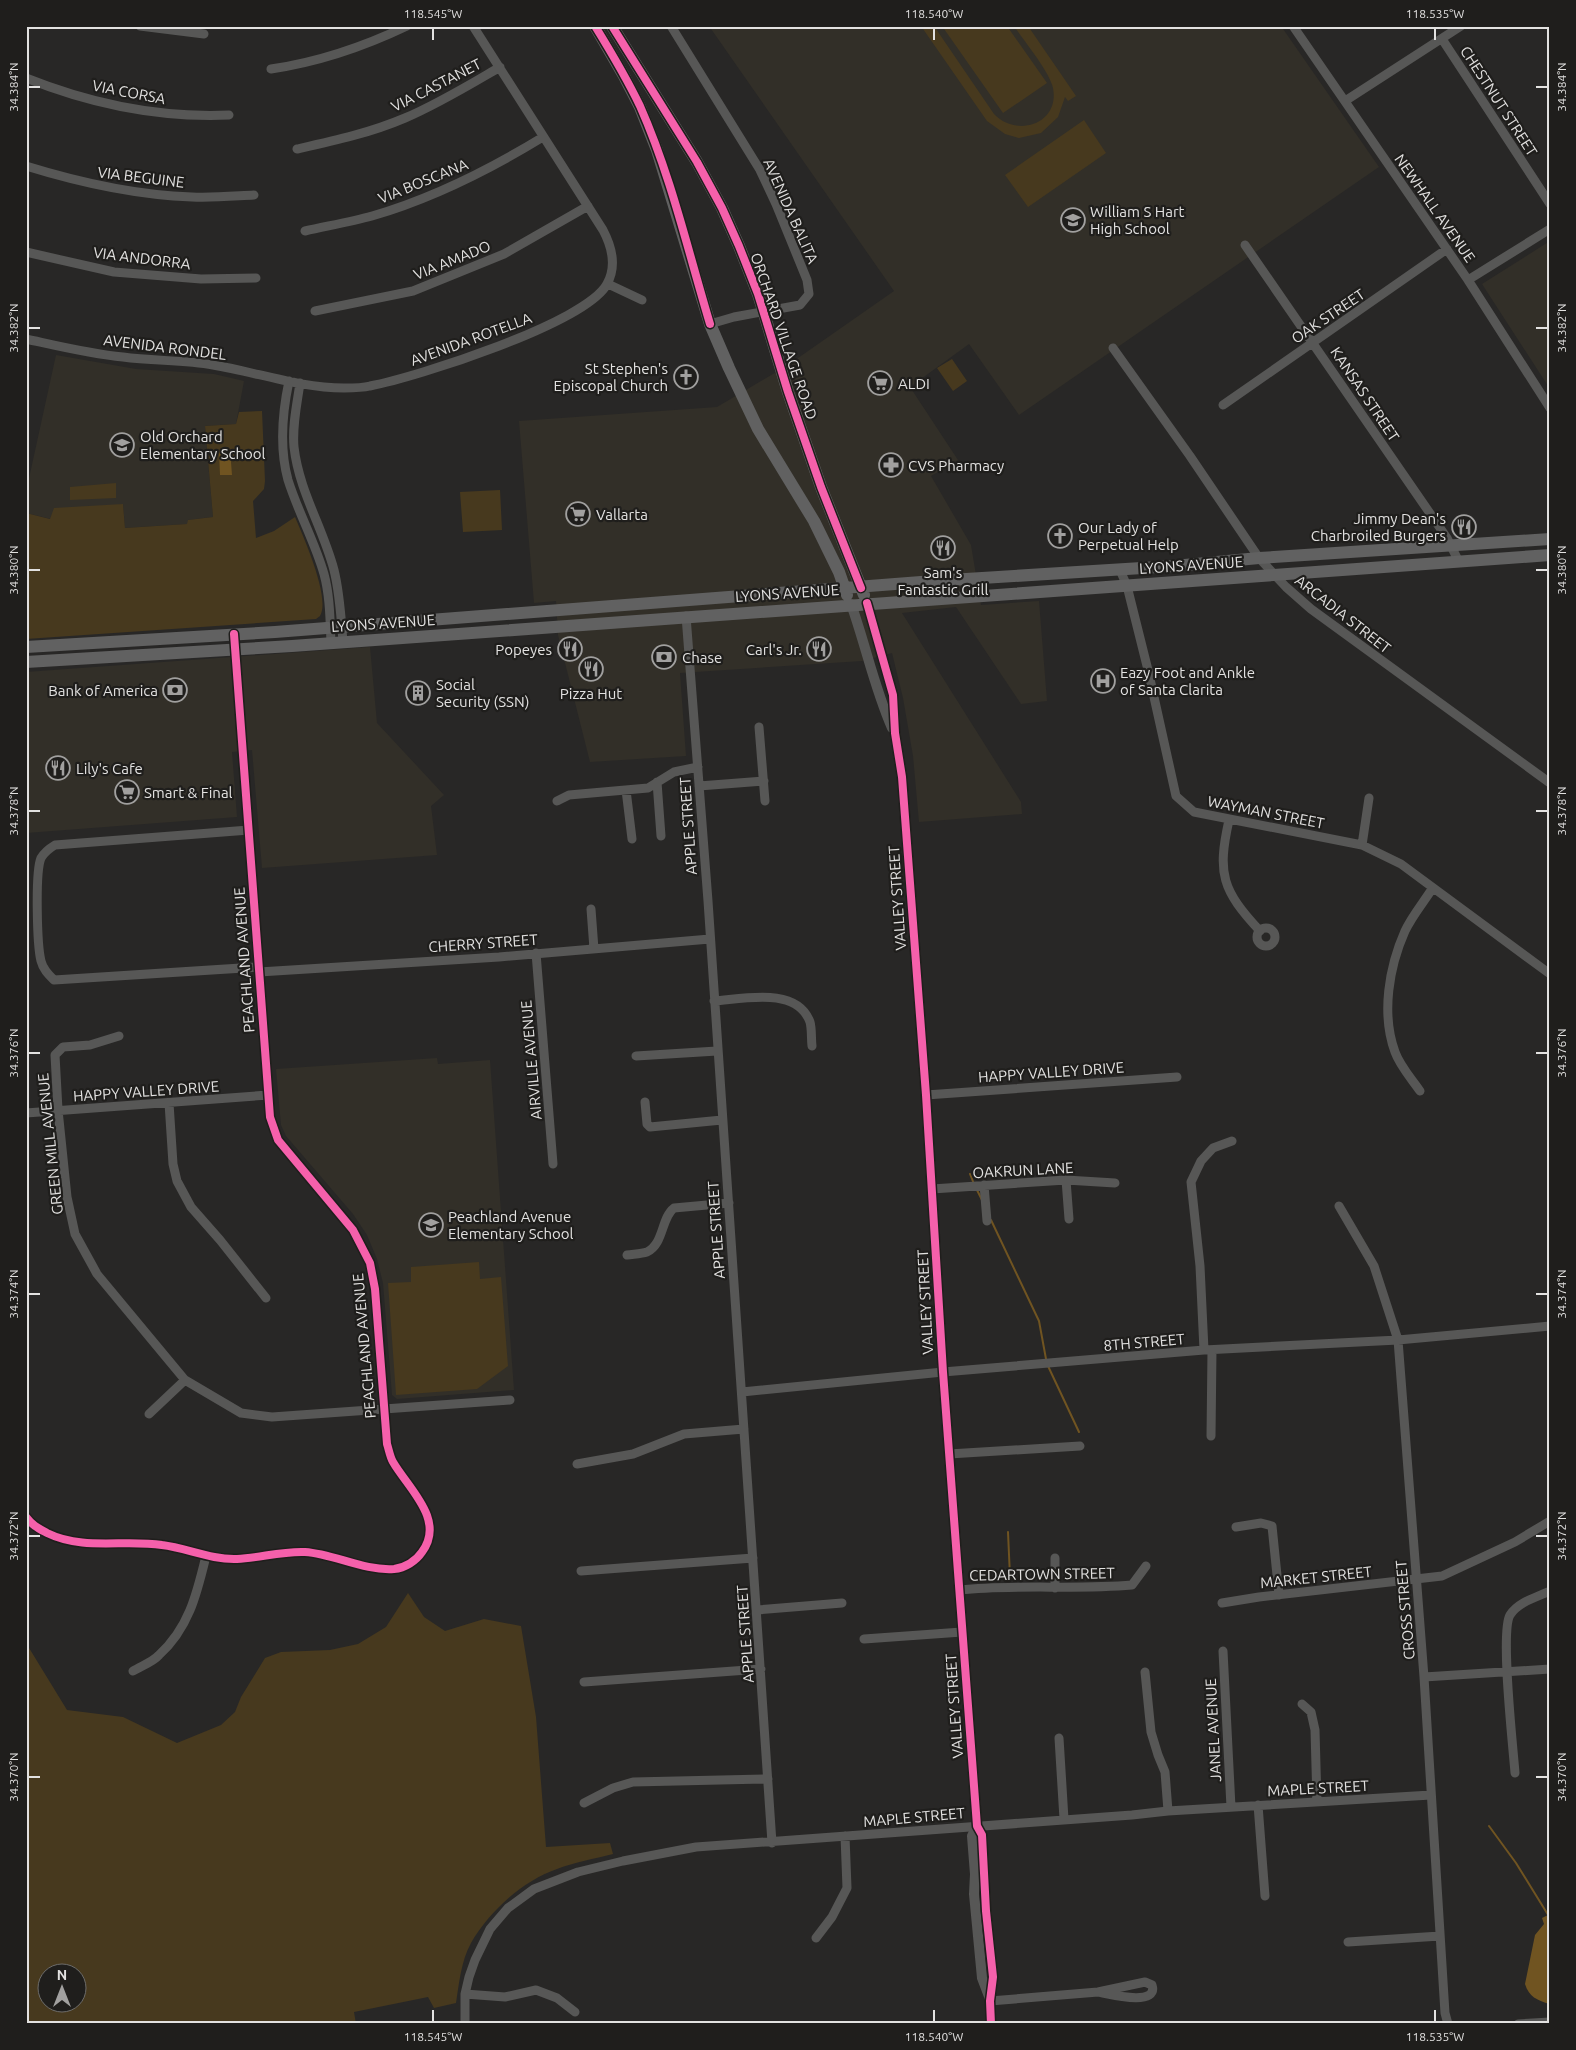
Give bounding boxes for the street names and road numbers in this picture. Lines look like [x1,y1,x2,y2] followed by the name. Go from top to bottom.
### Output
[1457,43,1541,160] street label: CHESTNUT STREET
[388,55,484,115] street label: VIA CASTANET
[91,77,167,107] street label: VIA CORSA
[1391,151,1479,265] street label: NEWHALL AVENUE
[376,155,471,207] street label: VIA BOSCANA
[760,156,822,266] street label: AVENIDA BALITA
[97,163,185,191] street label: VIA BEGUINE
[411,237,493,283] street label: VIA AMADO
[92,244,192,272] street label: VIA ANDORRA
[747,250,821,422] street label: ORCHARD VILLAGE ROAD
[1288,285,1368,347] street label: OAK STREET
[408,309,534,369] street label: AVENIDA ROTELLA
[103,331,228,363] street label: AVENIDA RONDEL
[1327,344,1403,445] street label: KANSAS STREET
[1138,553,1244,577] street label: LYONS AVENUE
[1292,571,1395,657] street label: ARCADIA STREET
[734,581,840,605] street label: LYONS AVENUE
[330,611,436,635] street label: LYONS AVENUE
[676,776,700,875] street label: APPLE STREET
[1206,792,1327,832] street label: WAYMAN STREET
[885,844,909,951] street label: VALLEY STREET
[230,887,258,1033] street label: PEACHLAND AVENUE
[428,931,539,955] street label: CHERRY STREET
[517,1000,545,1120] street label: AIRVILLE AVENUE
[977,1058,1125,1086] street label: HAPPY VALLEY DRIVE
[34,1072,66,1216] street label: GREEN MILL AVENUE
[72,1077,220,1105] street label: HAPPY VALLEY DRIVE
[972,1159,1074,1181] street label: OAKRUN LANE
[704,1180,728,1279] street label: APPLE STREET
[914,1248,936,1355] street label: VALLEY STREET
[349,1273,379,1419] street label: PEACHLAND AVENUE
[1103,1330,1186,1354] street label: 8TH STREET
[1392,1559,1418,1661] street label: CROSS STREET
[1259,1563,1373,1591] street label: MARKET STREET
[969,1564,1116,1584] street label: CEDARTOWN STREET
[733,1584,757,1683] street label: APPLE STREET
[942,1652,966,1759] street label: VALLEY STREET
[1202,1678,1224,1782] street label: JANEL AVENUE
[1267,1777,1370,1799] street label: MAPLE STREET
[862,1804,966,1830] street label: MAPLE STREET

